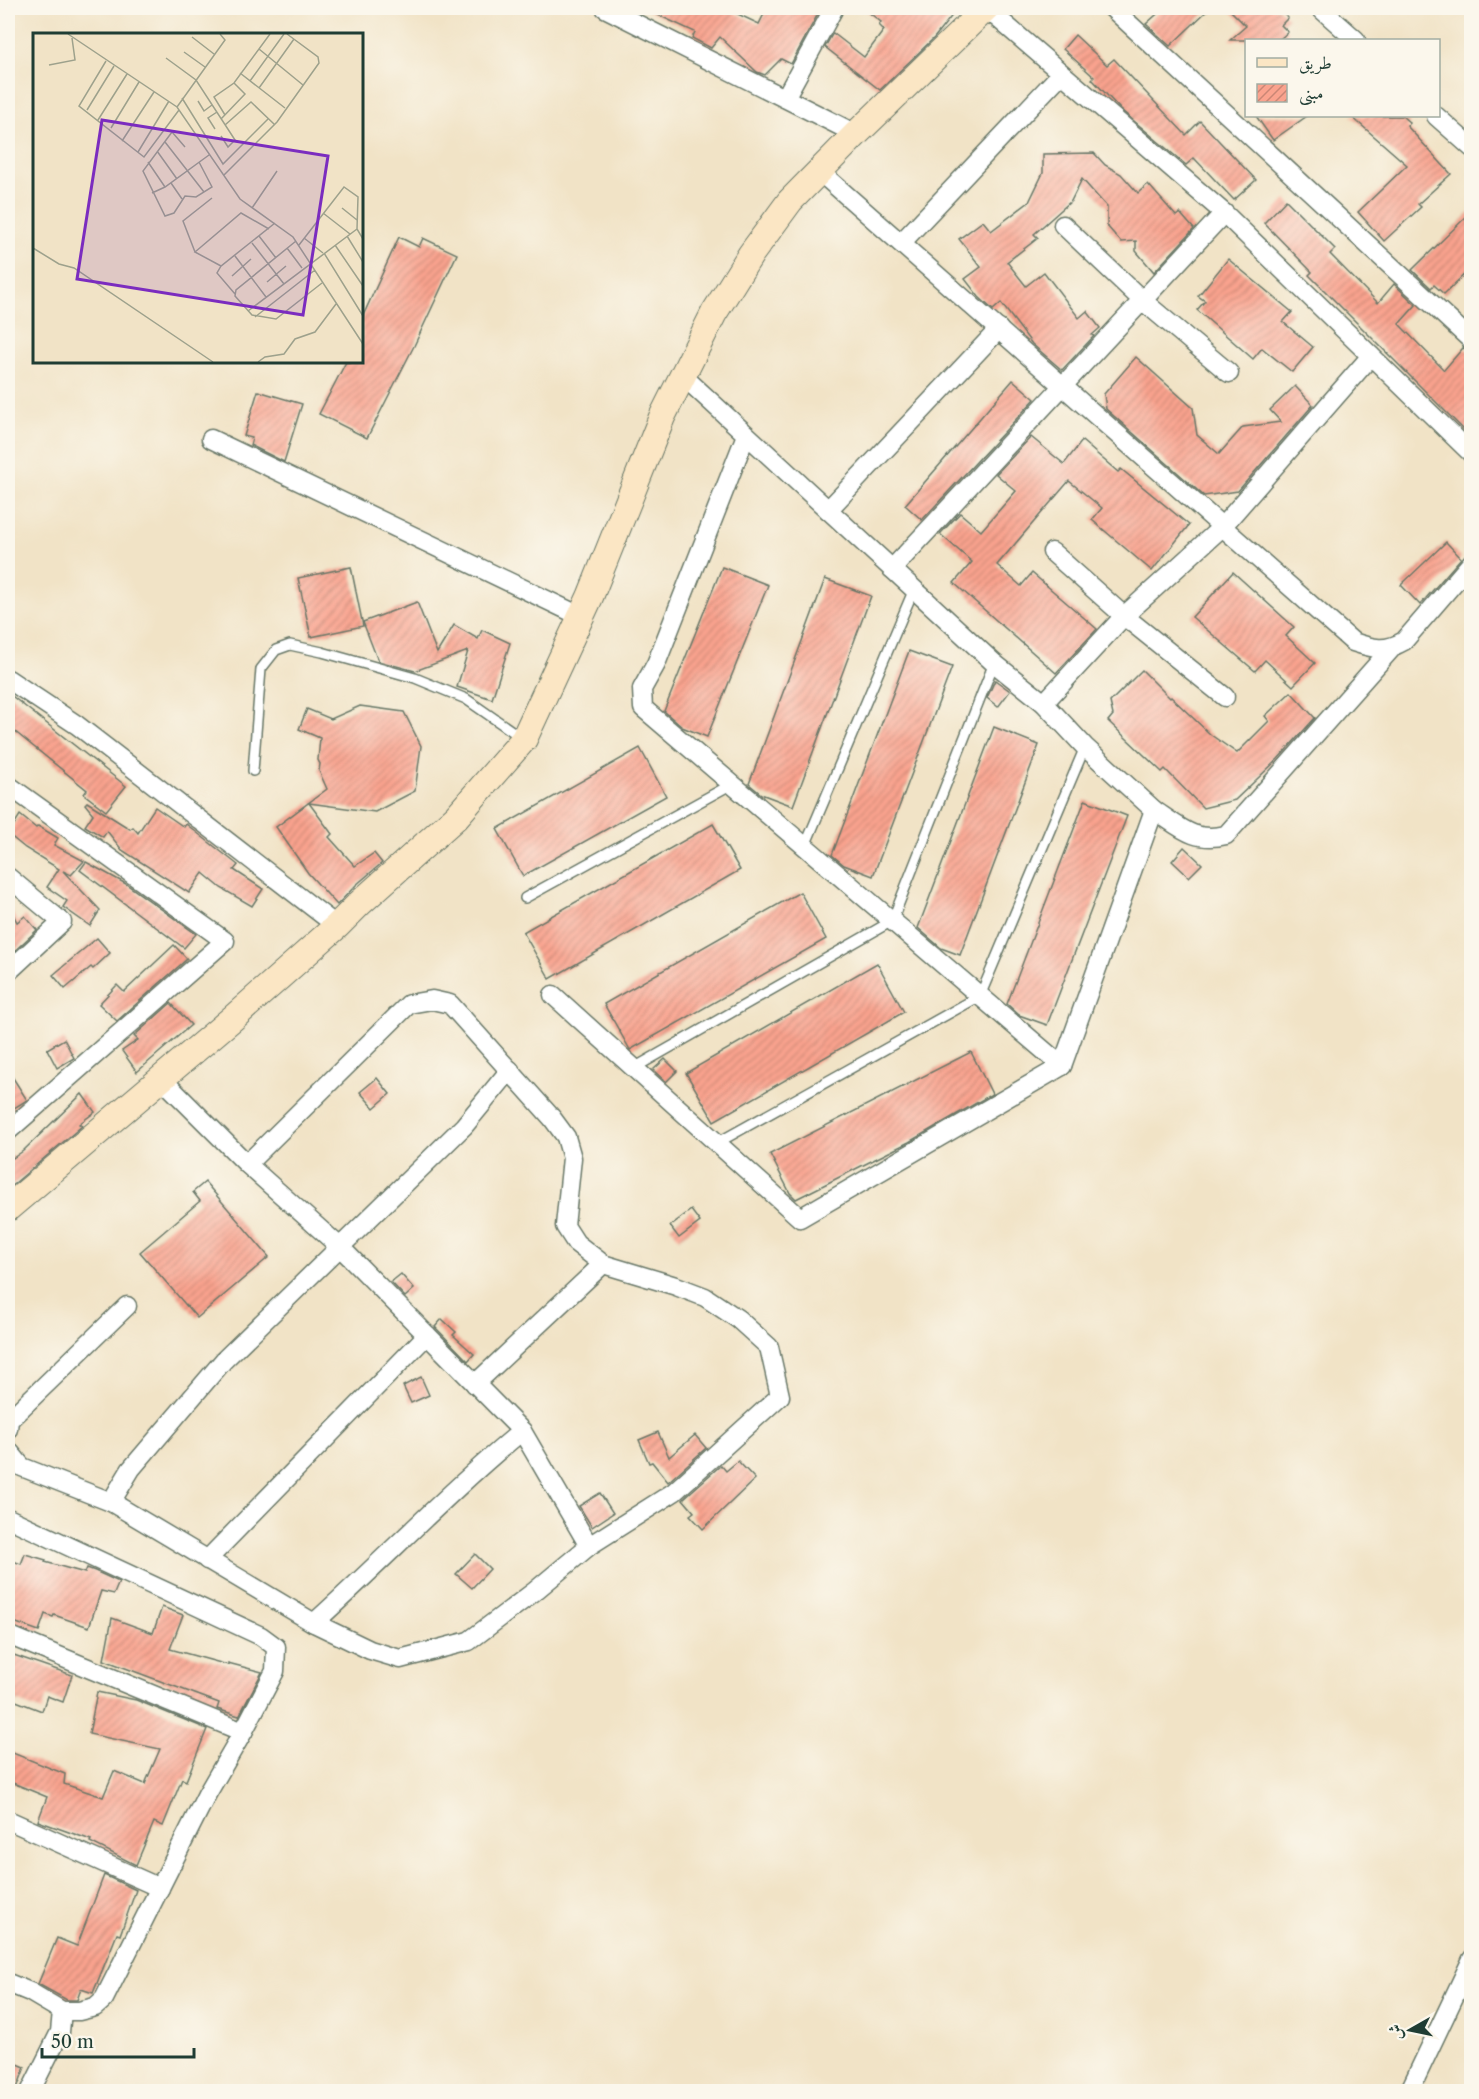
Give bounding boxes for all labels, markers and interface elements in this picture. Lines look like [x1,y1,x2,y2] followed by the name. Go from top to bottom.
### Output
[33,33,363,363] inset map
[1245,39,1440,117] legend
[1299,52,1332,75] text: طريق
[1299,82,1324,106] text: مبنى
[1380,2000,1440,2060] north arrow
[42,2021,194,2059] scale bar
[1384,2023,1406,2042] text: ش
[51,2031,94,2053] text: 50 m

